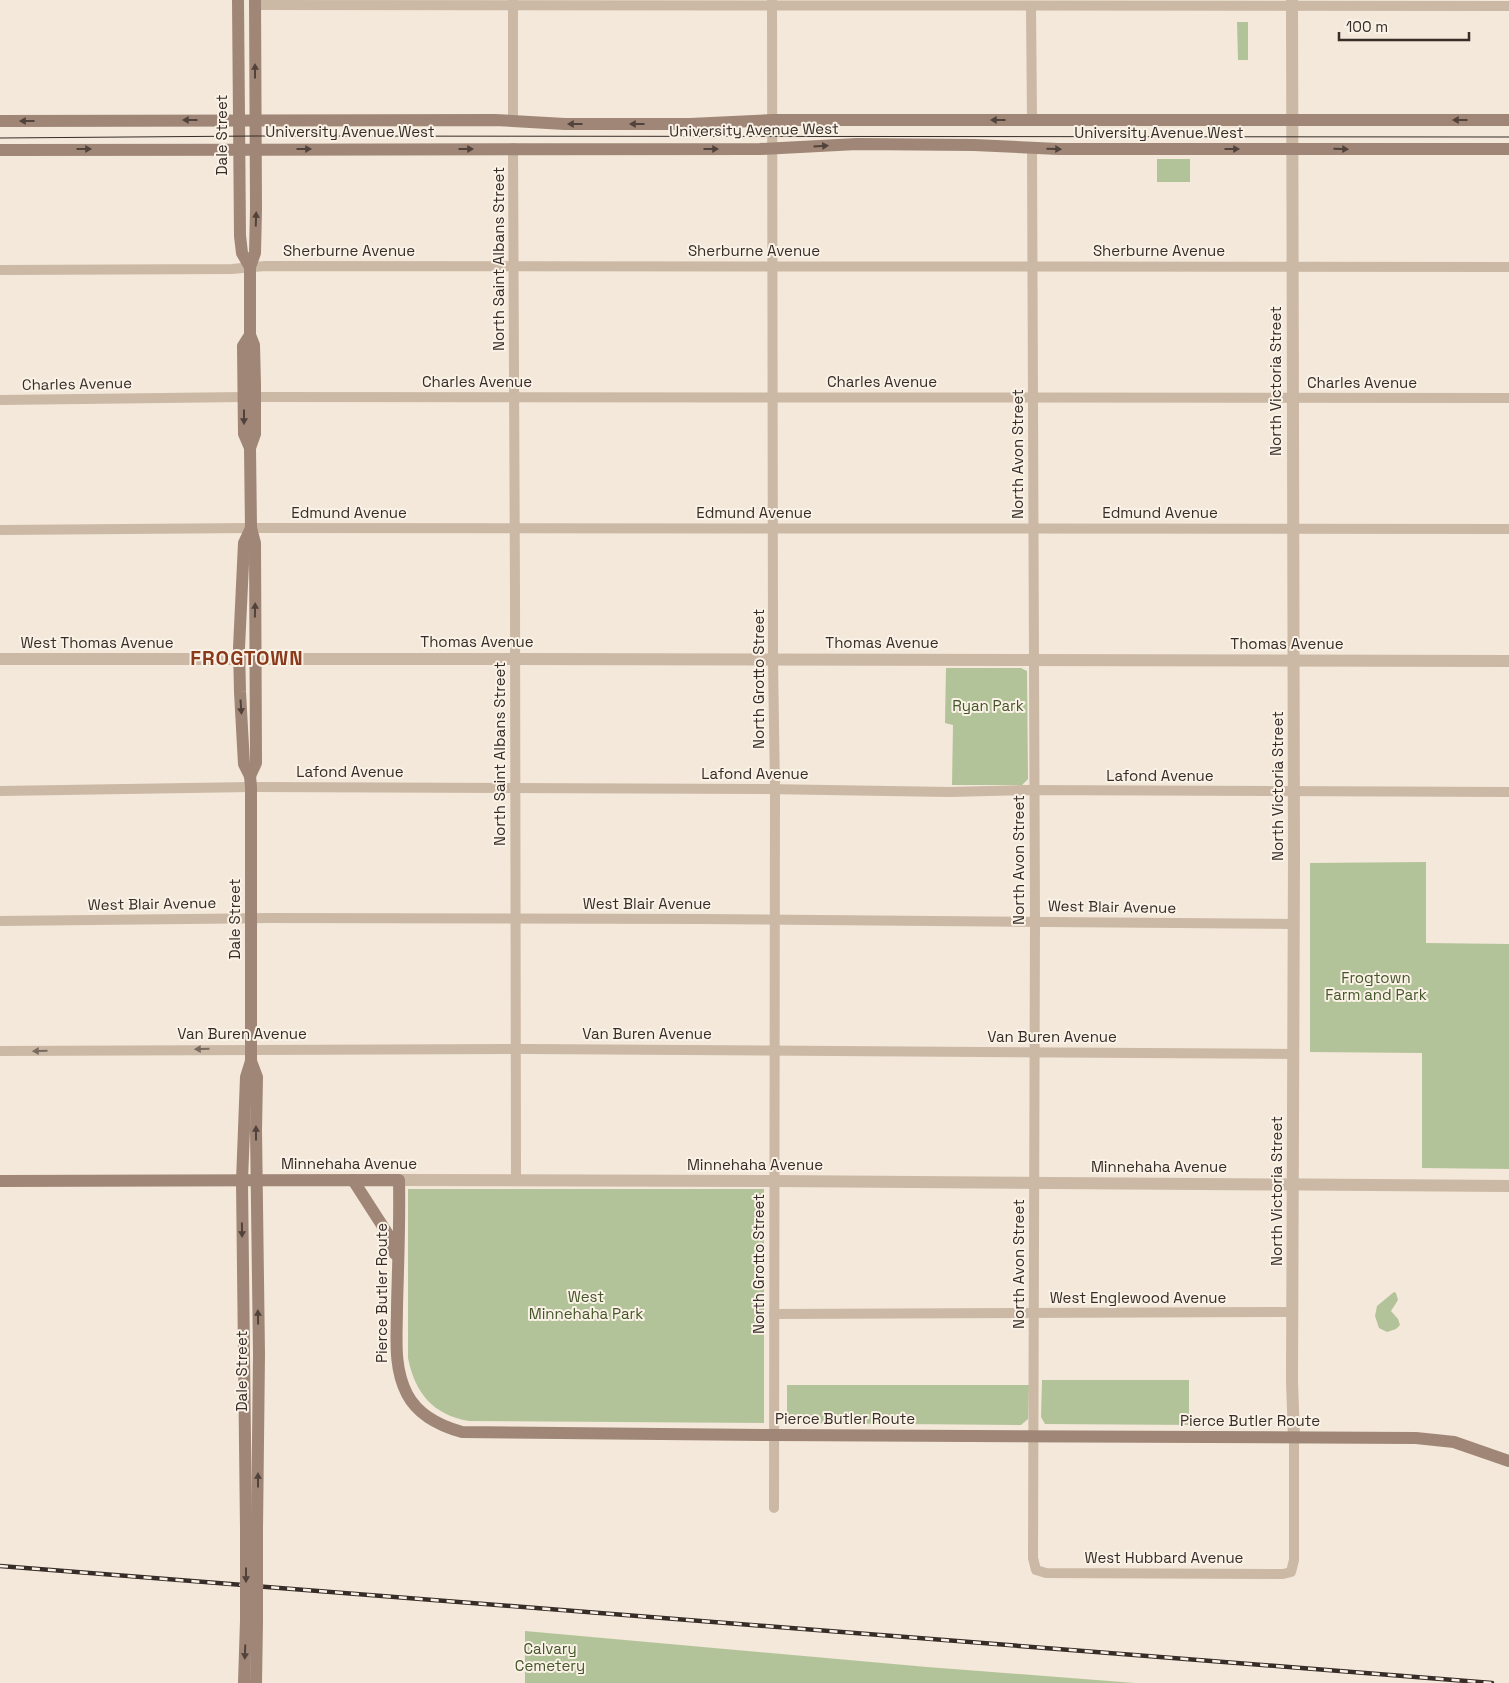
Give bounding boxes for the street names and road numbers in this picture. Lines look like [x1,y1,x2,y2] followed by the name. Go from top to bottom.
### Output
[212,94,231,175] street label: Dale Street
[669,119,839,140] street label: University Avenue West
[265,122,435,141] street label: University Avenue West
[1074,123,1244,142] street label: University Avenue West
[489,167,508,351] street label: North Saint Albans Street
[283,241,415,260] street label: Sherburne Avenue
[688,241,820,260] street label: Sherburne Avenue
[1093,241,1225,260] street label: Sherburne Avenue
[1266,306,1285,456] street label: North Victoria Street
[422,372,532,391] street label: Charles Avenue
[827,372,937,391] street label: Charles Avenue
[22,373,132,394] street label: Charles Avenue
[1307,373,1417,392] street label: Charles Avenue
[1008,389,1027,519] street label: North Avon Street
[291,503,407,522] street label: Edmund Avenue
[696,503,812,522] street label: Edmund Avenue
[1102,503,1218,522] street label: Edmund Avenue
[749,609,768,749] street label: North Grotto Street
[420,632,534,651] street label: Thomas Avenue
[20,633,174,652] street label: West Thomas Avenue
[825,633,939,652] street label: Thomas Avenue
[1230,634,1344,653] street label: Thomas Avenue
[490,662,509,846] street label: North Saint Albans Street
[1268,711,1287,861] street label: North Victoria Street
[296,762,404,781] street label: Lafond Avenue
[701,764,809,783] street label: Lafond Avenue
[1106,766,1214,785] street label: Lafond Avenue
[1009,795,1028,925] street label: North Avon Street
[225,878,244,959] street label: Dale Street
[88,893,216,914] street label: West Blair Avenue
[583,894,711,913] street label: West Blair Avenue
[1048,896,1177,917] street label: West Blair Avenue
[177,1024,307,1043] street label: Van Buren Avenue
[582,1024,712,1043] street label: Van Buren Avenue
[987,1027,1117,1046] street label: Van Buren Avenue
[1267,1116,1286,1266] street label: North Victoria Street
[281,1154,417,1173] street label: Minnehaha Avenue
[687,1155,823,1174] street label: Minnehaha Avenue
[1091,1157,1227,1176] street label: Minnehaha Avenue
[749,1194,768,1334] street label: North Grotto Street
[1009,1199,1028,1329] street label: North Avon Street
[372,1223,391,1363] street label: Pierce Butler Route
[1050,1288,1226,1307] street label: West Englewood Avenue
[232,1330,251,1411] street label: Dale Street
[775,1409,915,1428] street label: Pierce Butler Route
[1180,1411,1320,1430] street label: Pierce Butler Route
[1085,1548,1244,1567] street label: West Hubbard Avenue

